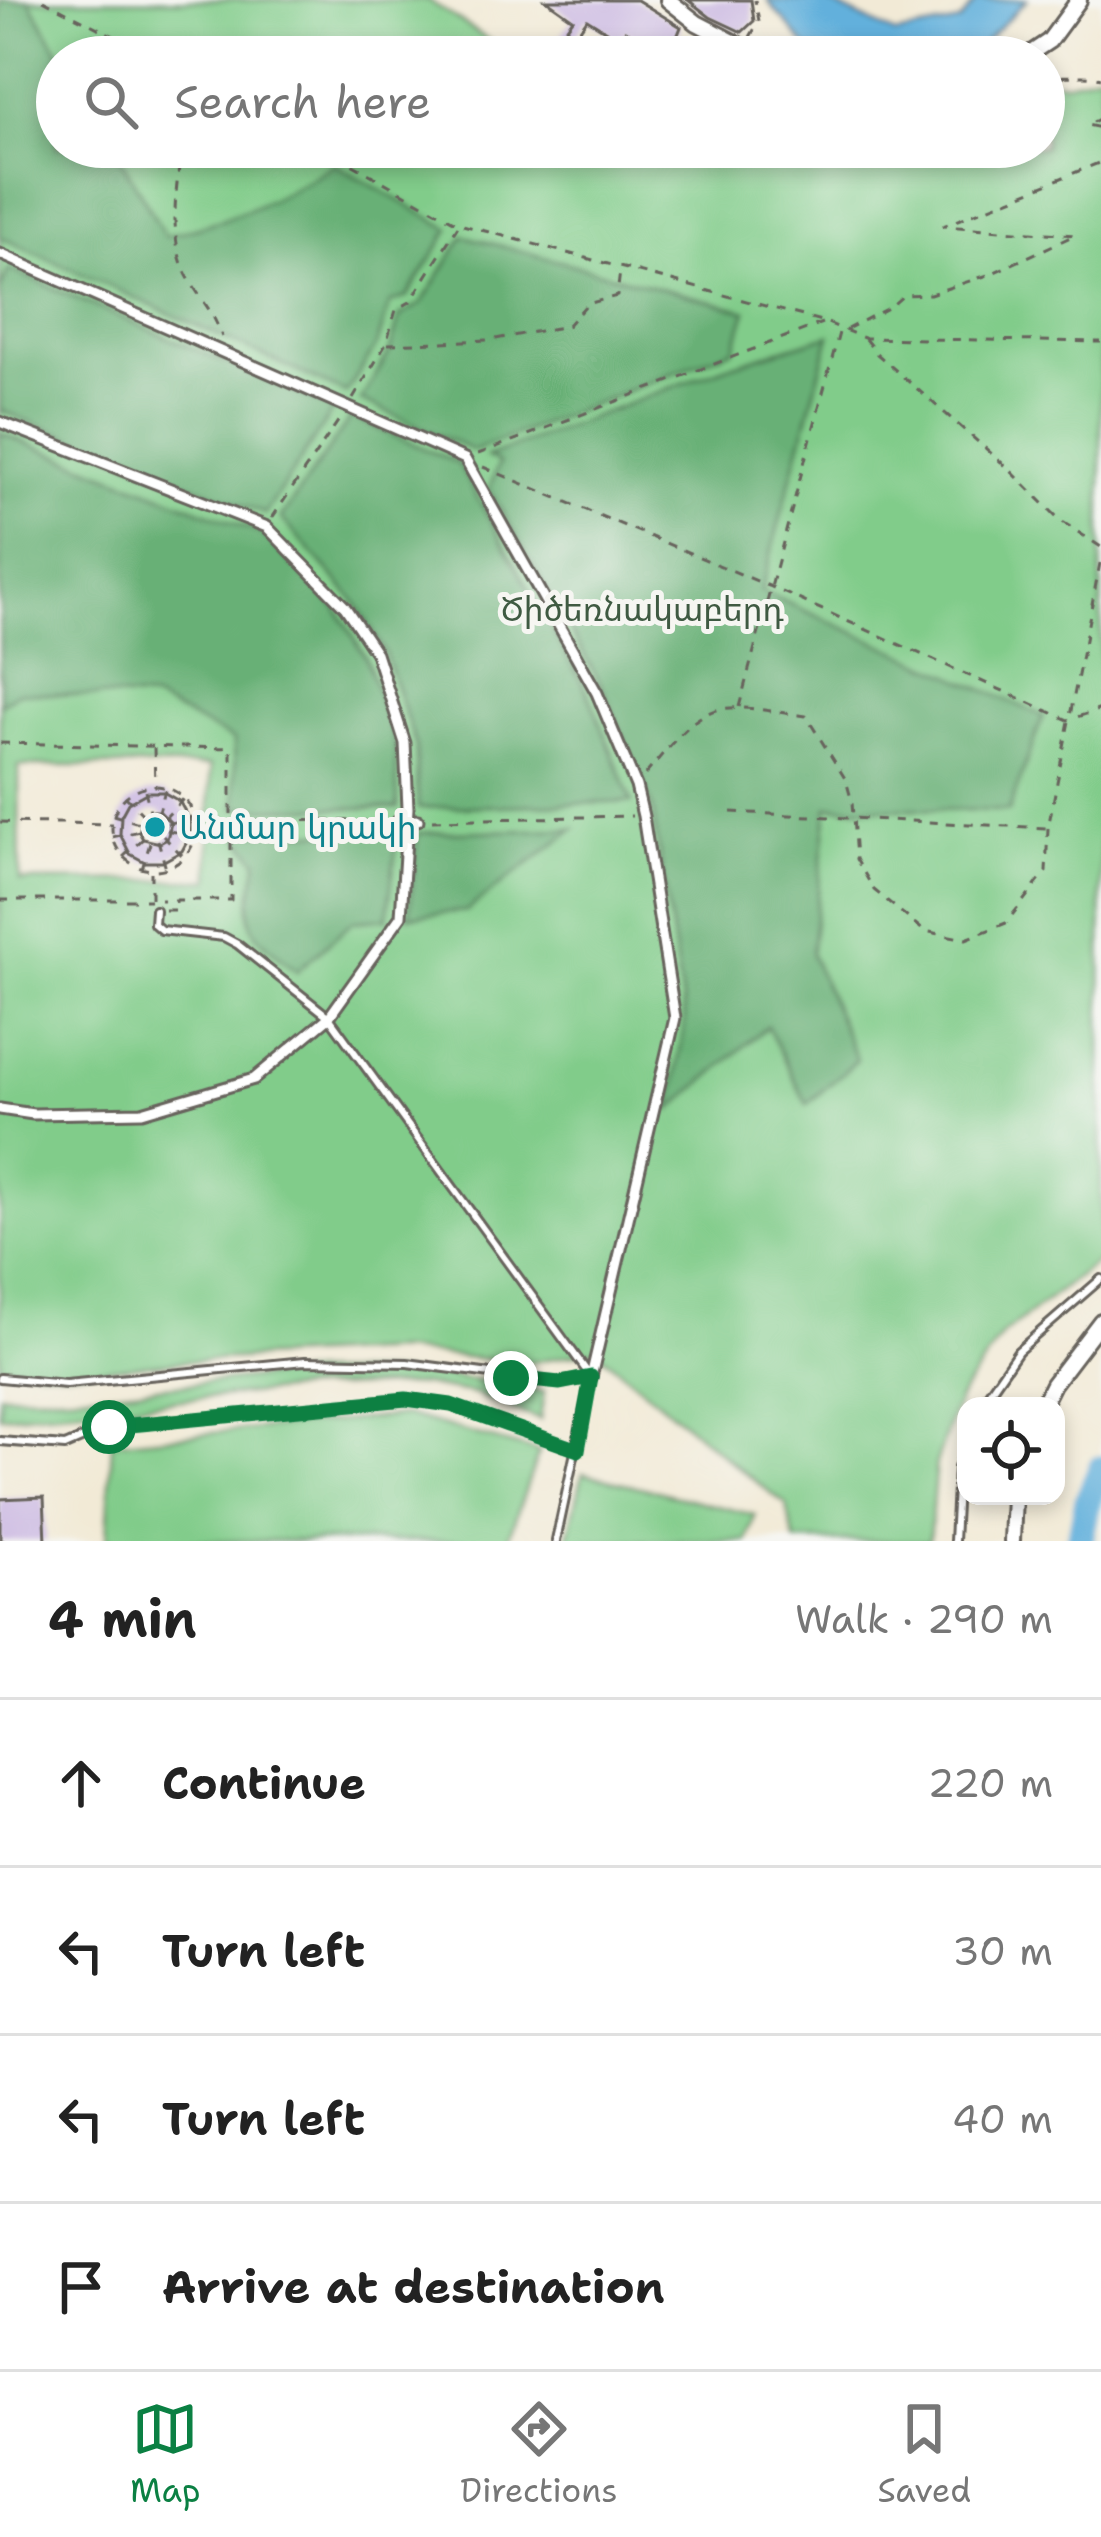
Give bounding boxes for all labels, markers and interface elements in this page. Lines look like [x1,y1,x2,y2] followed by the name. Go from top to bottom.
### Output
[36,36,1065,168] search box
[78,69,144,135] icon: search
[174,72,431,132] text: Search here
[500,587,784,632] park label: Ծիծեռնակաբերդ
[179,805,417,850] place label: Անմար կրակի
[142,814,168,840] marker: Անմար կրակի
[484,1351,538,1405] route end
[957,1397,1065,1505] map controls
[957,1397,1065,1505] button: locate
[82,1400,136,1454] route start
[48,1585,197,1653] text: 4 min
[795,1593,1053,1645] text: Walk · 290 m
[48,1750,114,1816] icon: ahead
[162,1753,366,1813] text: Continue
[927,1757,1053,1809] text: 220 m
[48,1918,114,1984] icon: left
[162,1921,365,1981] text: Turn left
[952,1925,1053,1977] text: 30 m
[48,2086,114,2152] icon: left
[162,2089,365,2149] text: Turn left
[952,2093,1053,2145] text: 40 m
[48,2254,114,2320] icon: arrive
[162,2257,665,2317] text: Arrive at destination
[130,2396,201,2513] tab: Map
[460,2396,618,2513] tab: Directions
[877,2396,971,2513] tab: Saved

